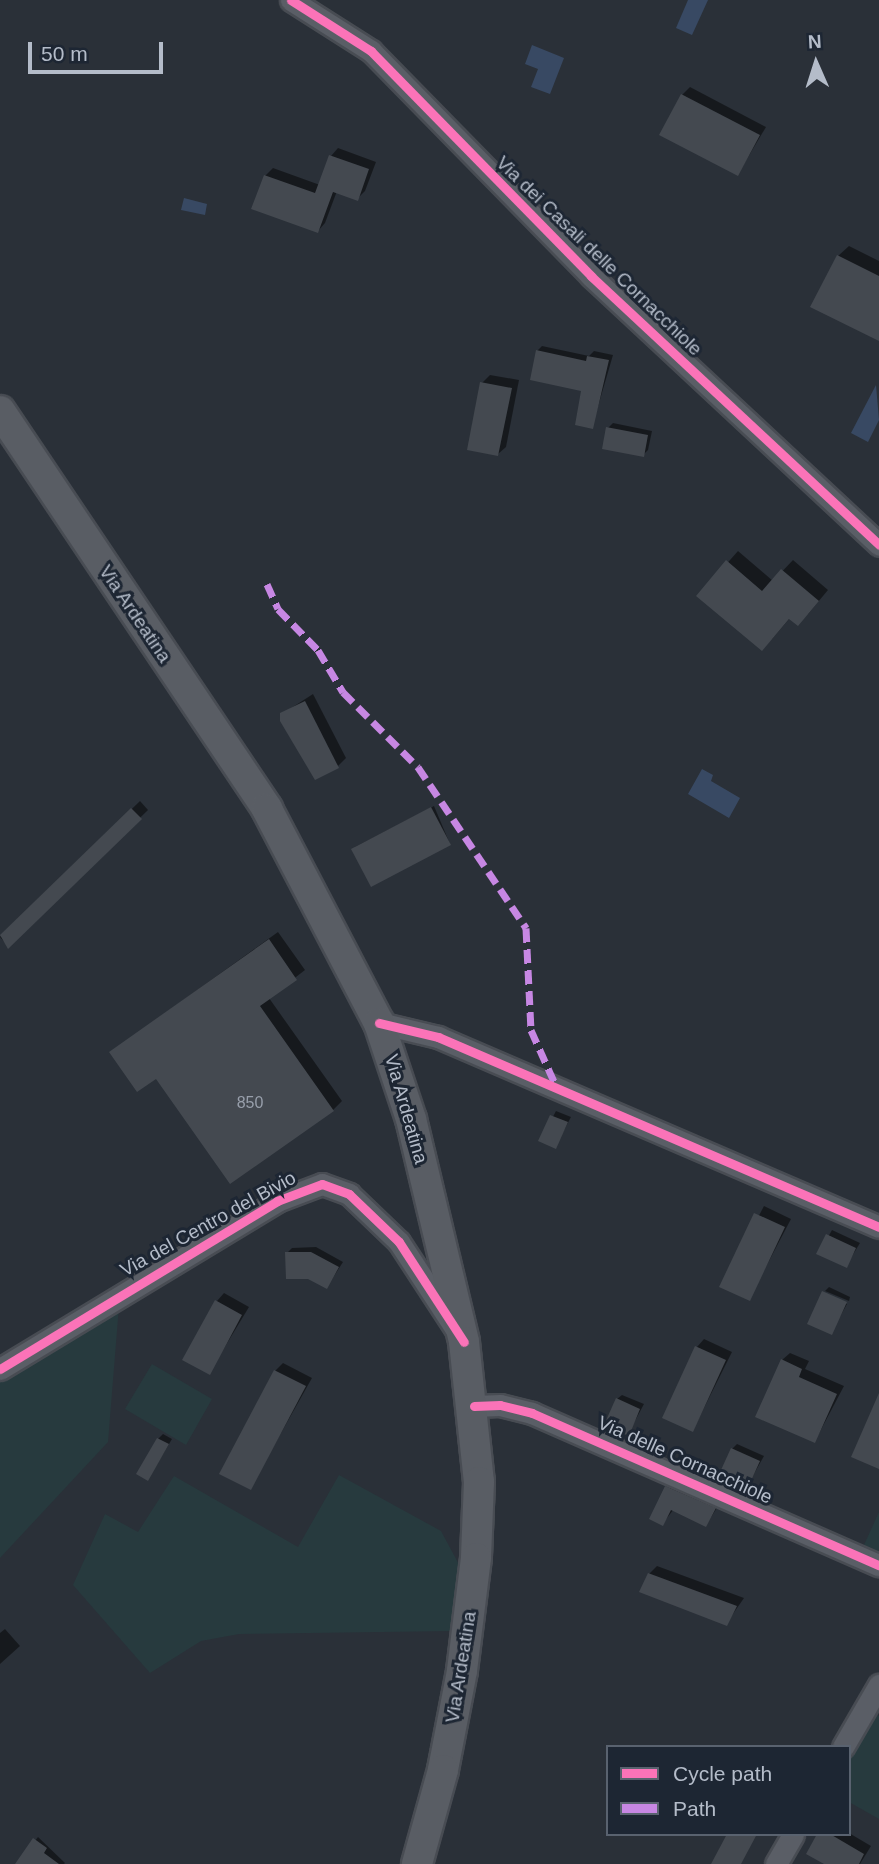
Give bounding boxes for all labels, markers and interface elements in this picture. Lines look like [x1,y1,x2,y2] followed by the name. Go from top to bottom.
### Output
[32,28,166,72] scale bar
[781,28,851,98] north arrow
[807,31,822,52] text: N
[41,42,88,65] text: 50 m
[491,151,707,361] street label: Via dei Casali delle Cornacchiole
[94,560,176,668] street label: Via Ardeatina
[379,1051,433,1167] street label: Via Ardeatina
[237,1093,263,1113] house number: 850
[116,1166,300,1282] street label: Via del Centro del Bivio
[594,1411,776,1509] street label: Via delle Cornacchiole
[441,1609,481,1725] street label: Via Ardeatina
[606,1745,851,1836] legend
[673,1762,772,1785] text: Cycle path
[673,1797,716,1820] text: Path

